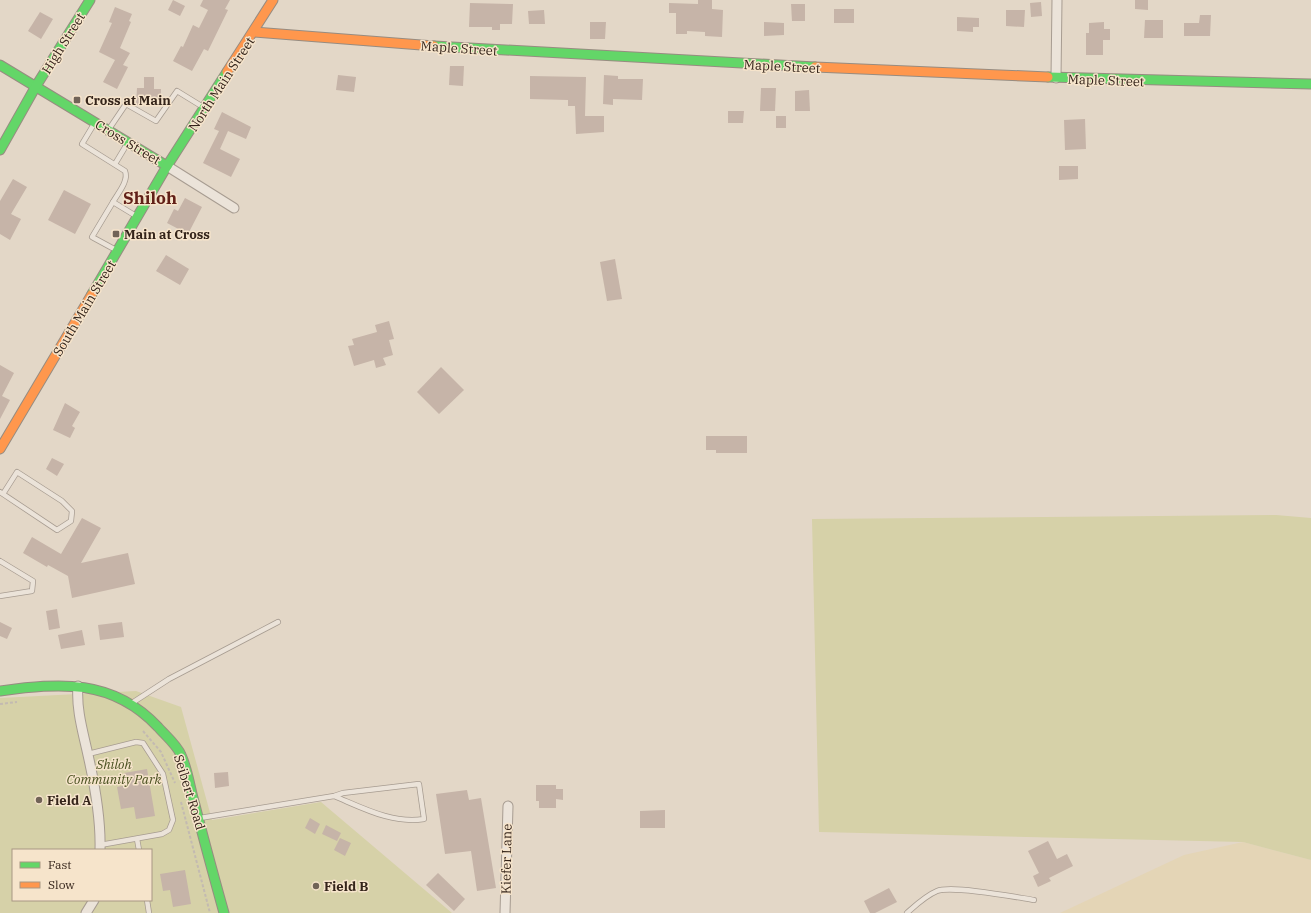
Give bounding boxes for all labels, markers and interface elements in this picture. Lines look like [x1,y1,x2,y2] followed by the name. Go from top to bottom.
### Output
[38,9,89,77] street label: High Street
[185,33,259,135] street label: North Main Street
[420,37,498,60] street label: Maple Street
[743,56,821,77] street label: Maple Street
[1067,71,1145,90] street label: Maple Street
[85,92,171,109] place label: Cross at Main
[72,95,82,105] marker: Cross at Main
[92,116,164,169] street label: Cross Street
[123,187,177,209] district label: Shiloh
[124,226,210,243] place label: Main at Cross
[111,229,121,239] marker: Main at Cross
[49,257,120,359] street label: South Main Street
[170,752,209,832] street label: Seibert Road
[67,756,162,788] park label: Shiloh Community Park
[47,792,91,809] place label: Field A
[34,795,44,805] marker: Field A
[497,824,516,894] street label: Kiefer Lane
[12,849,152,901] legend
[48,857,72,872] text: Fast
[48,877,75,892] text: Slow
[324,878,368,895] place label: Field B
[311,881,321,891] marker: Field B

